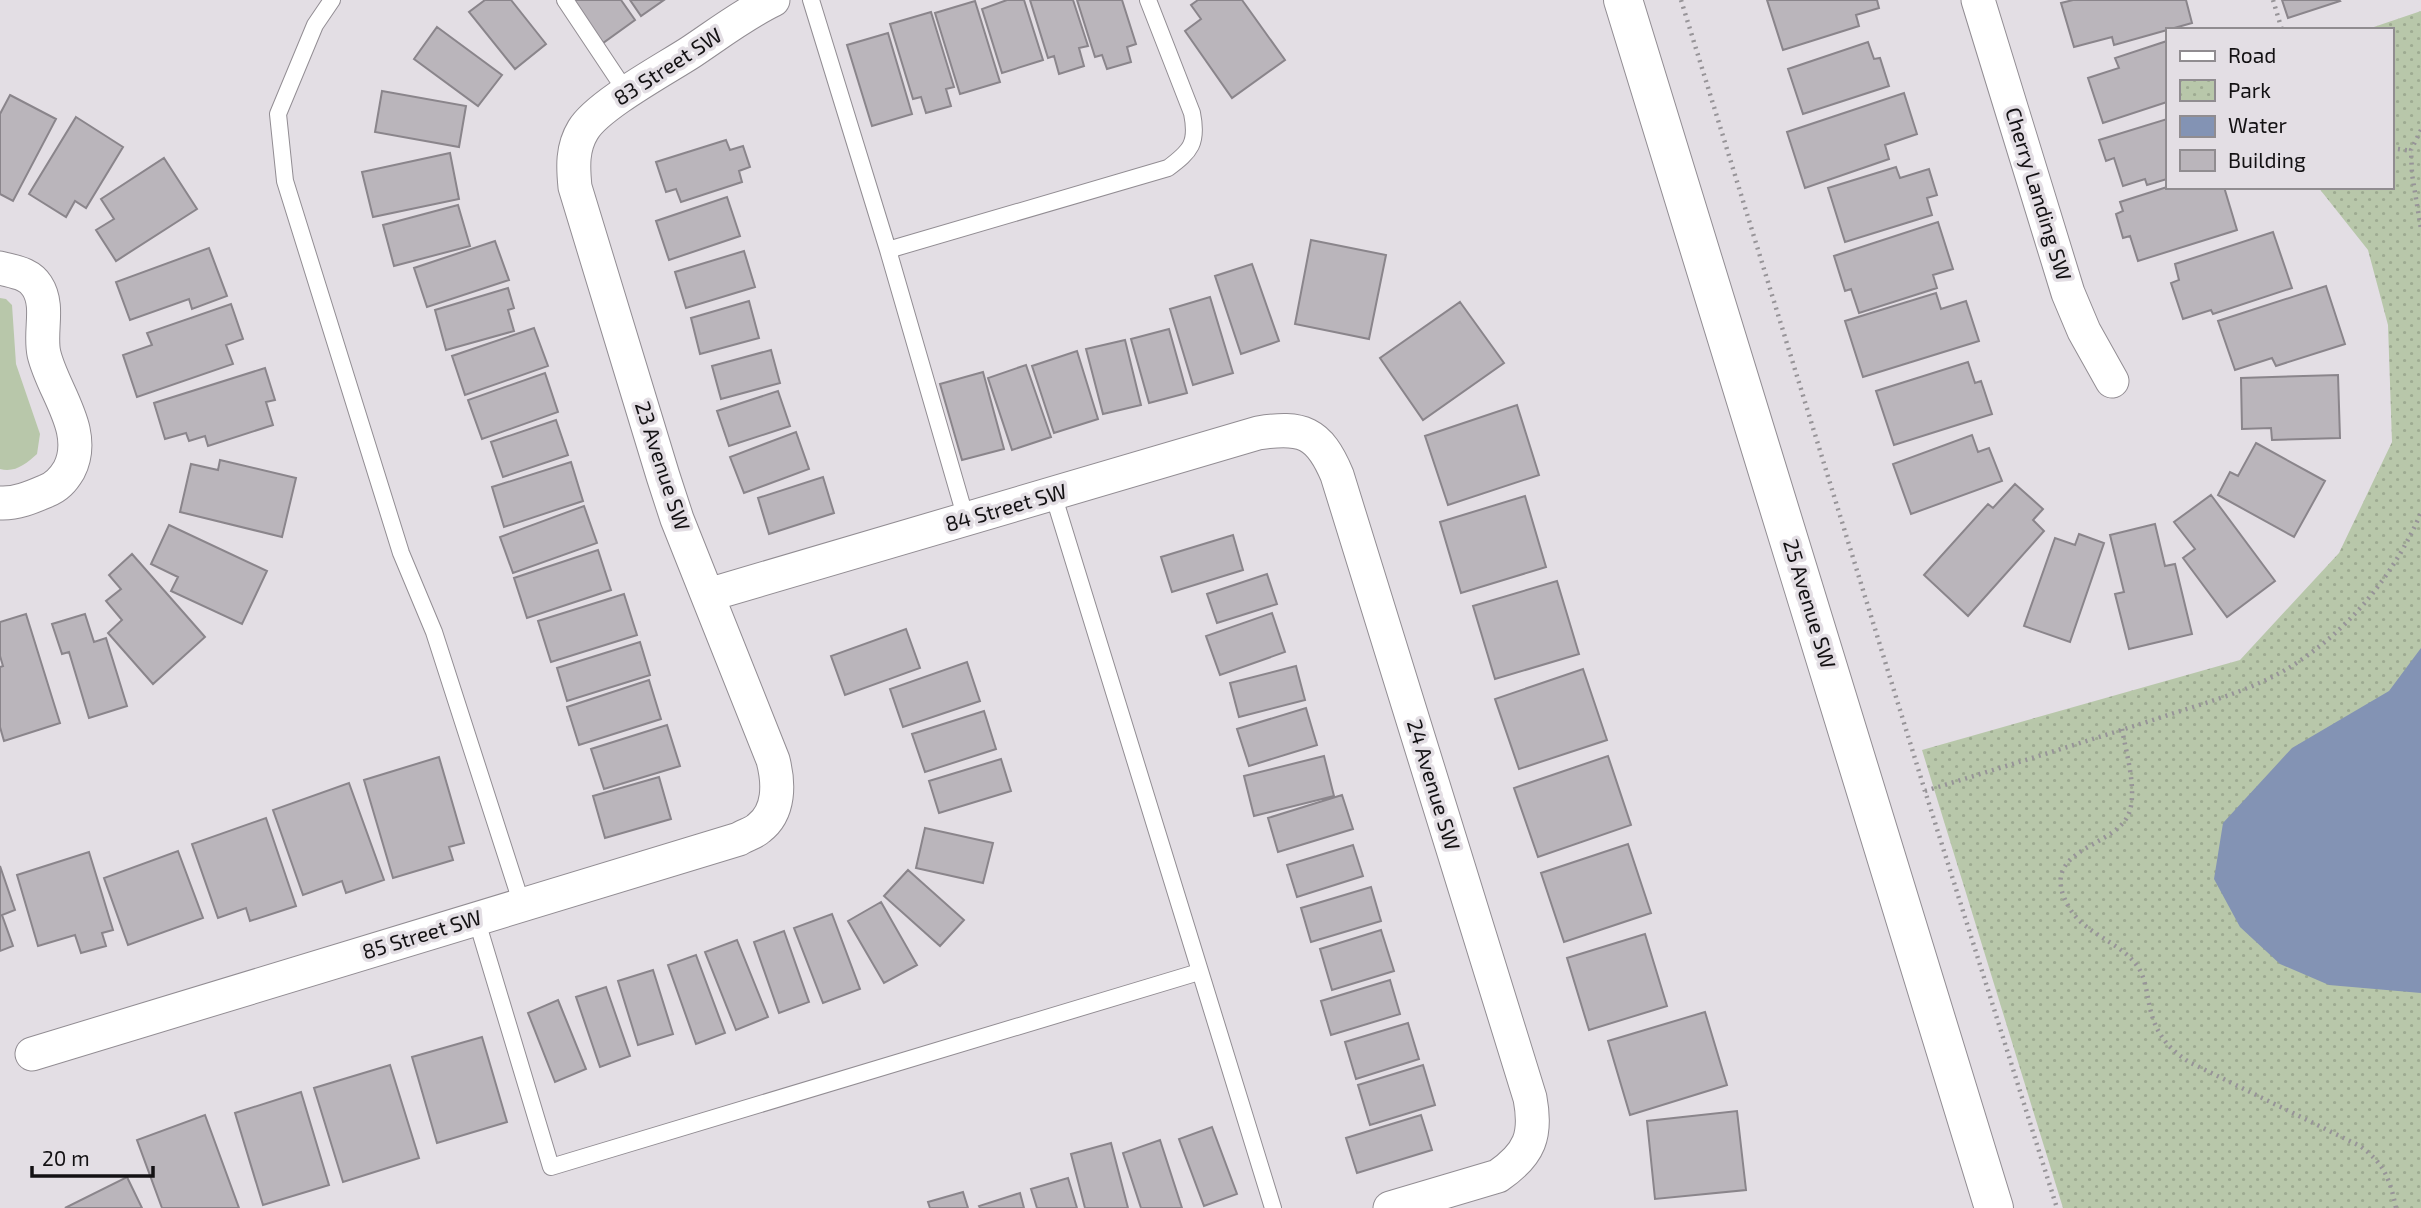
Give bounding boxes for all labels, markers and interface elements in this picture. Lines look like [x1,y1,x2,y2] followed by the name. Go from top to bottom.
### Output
[608,21,726,110] street label: 83 Street SW
[2166,28,2393,189] legend
[2228,42,2276,67] text: Road
[2228,77,2271,102] text: Park
[2001,104,2078,283] street label: Cherry Landing SW
[2228,112,2287,137] text: Water
[2228,147,2306,172] text: Building
[631,398,696,533] street label: 23 Avenue SW
[942,477,1069,536] street label: 84 Street SW
[1779,536,1842,671] street label: 25 Avenue SW
[1403,716,1466,853] street label: 24 Avenue SW
[359,904,484,964] street label: 85 Street SW
[32,1134,152,1178] scale bar
[42,1145,90,1170] text: 20 m

